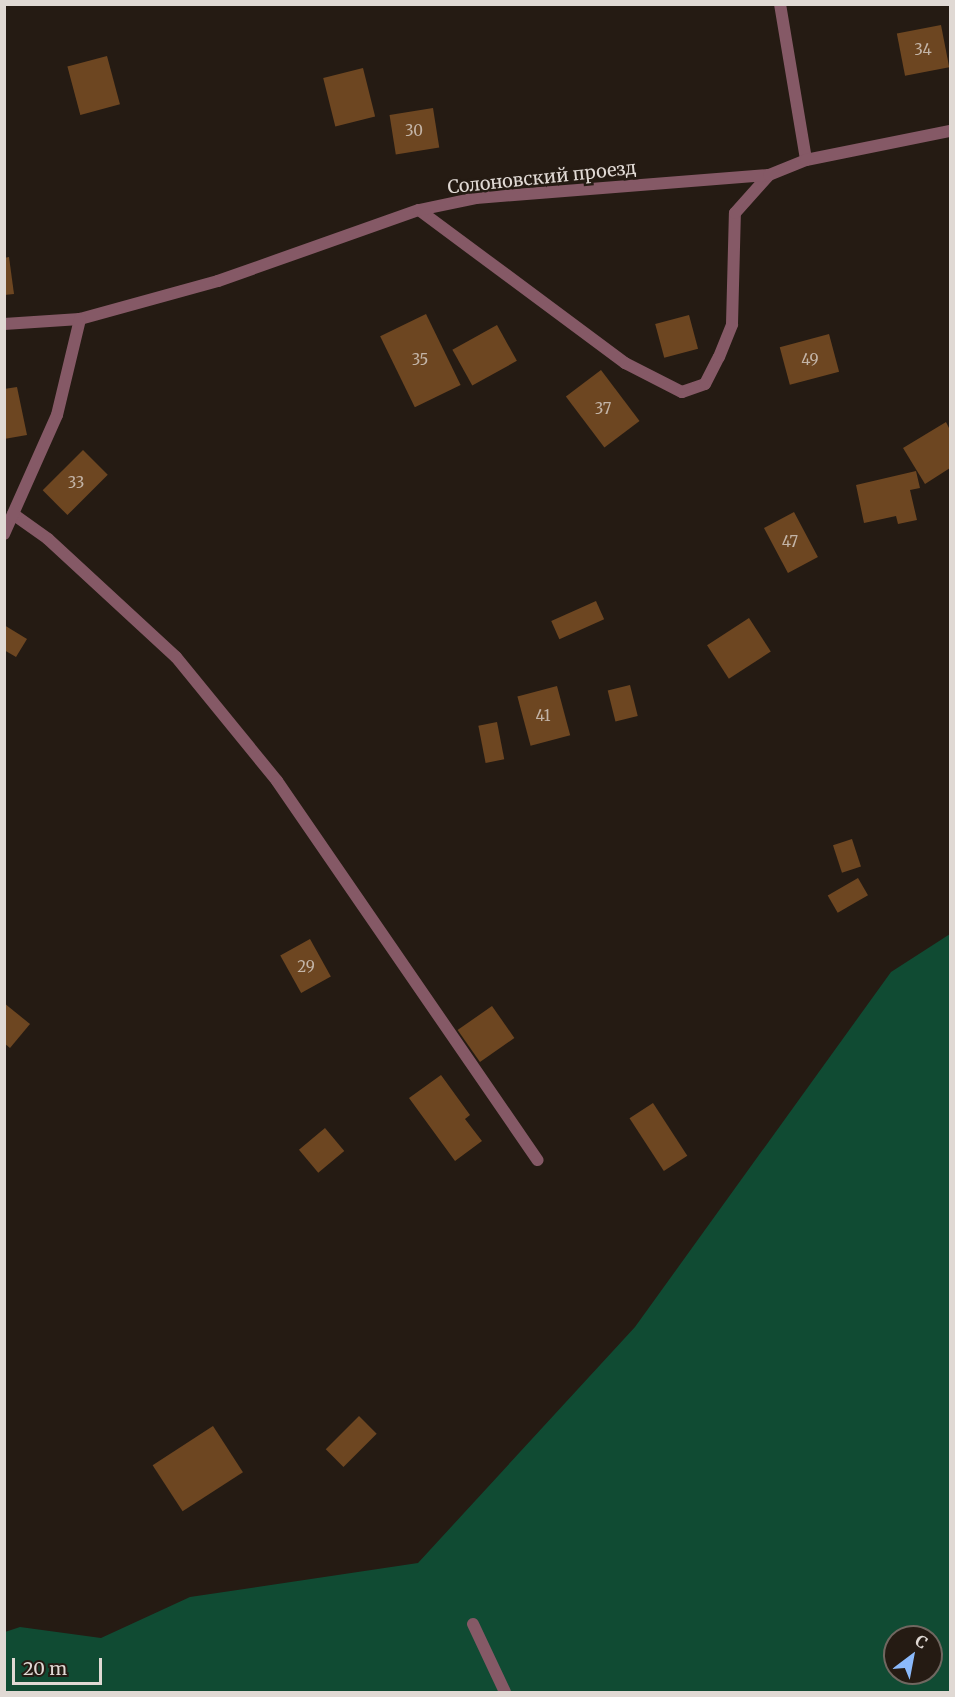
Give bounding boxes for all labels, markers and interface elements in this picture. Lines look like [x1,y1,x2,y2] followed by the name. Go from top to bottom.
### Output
[914,41,932,59] house number: 34
[405,122,423,140] house number: 30
[446,157,638,199] street label: Солоновский проезд
[412,351,428,369] house number: 35
[801,351,819,369] house number: 49
[595,400,611,418] house number: 37
[68,474,84,492] house number: 33
[782,533,798,551] house number: 47
[536,707,550,725] house number: 41
[297,958,315,976] house number: 29
[883,1625,943,1685] north arrow
[912,1630,931,1653] text: С
[15,1646,105,1684] scale bar
[23,1657,67,1680] text: 20 m

